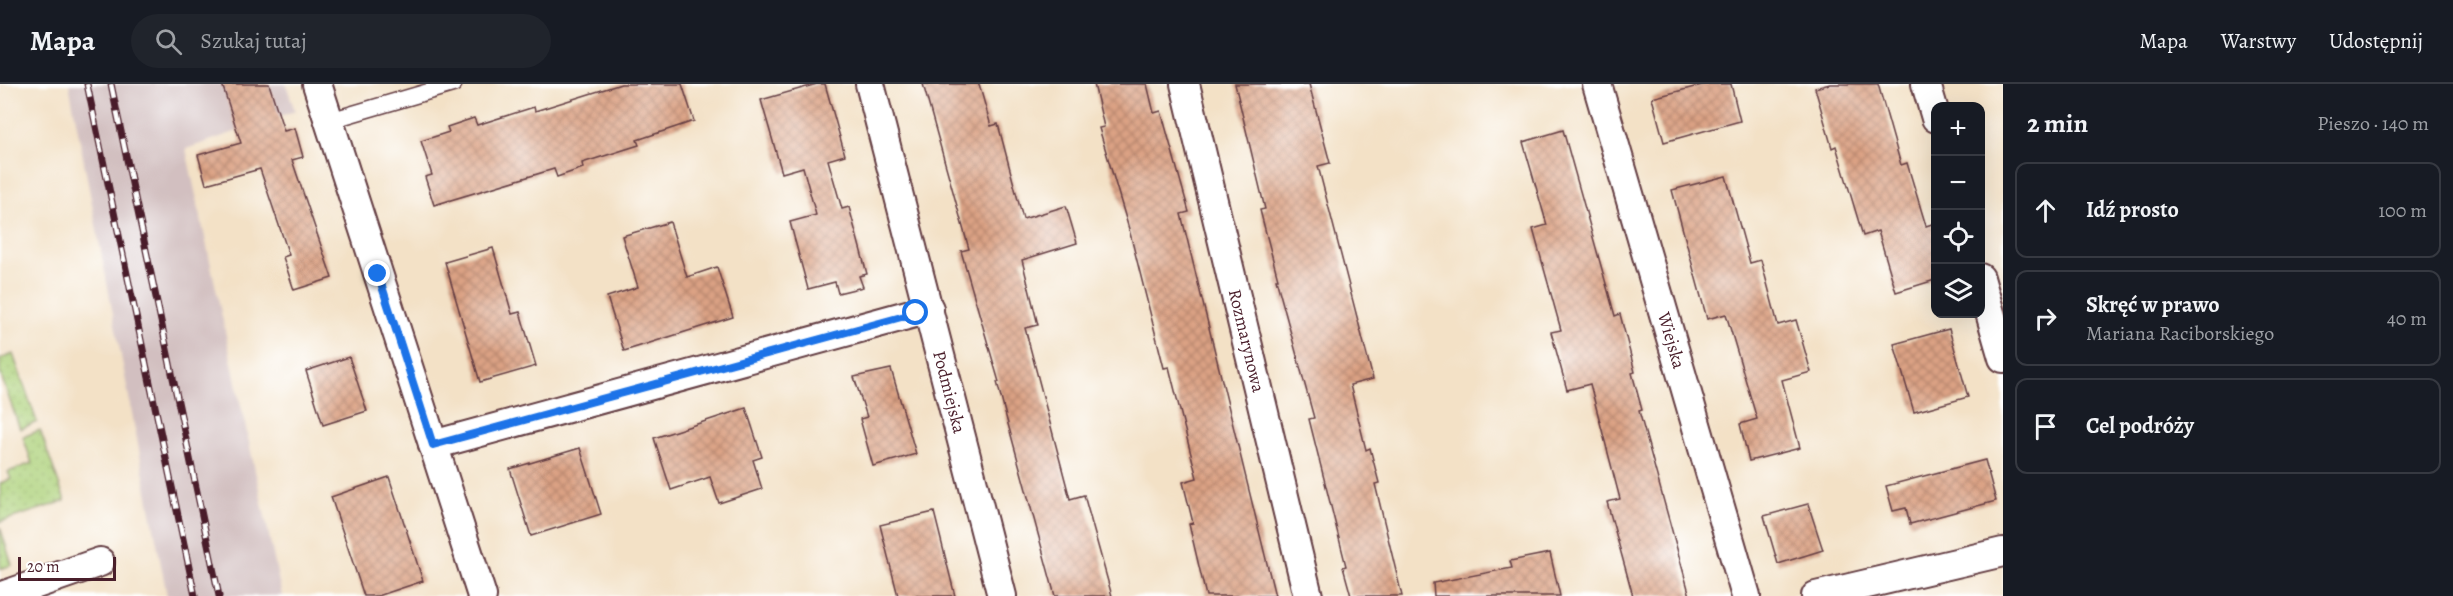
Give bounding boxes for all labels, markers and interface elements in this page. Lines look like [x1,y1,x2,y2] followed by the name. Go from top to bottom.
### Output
[131,14,551,68] search box
[30,22,95,60] text: Mapa
[152,25,185,58] icon: search
[200,26,307,56] text: Szukaj tutaj
[2140,27,2188,55] text: Mapa
[2221,27,2296,55] text: Warstwy
[2329,27,2423,55] text: Udostępnij
[1931,102,1985,318] map controls
[1931,102,1985,156] button: +
[2027,106,2088,141] text: 2 min
[2317,110,2429,137] text: Pieszo · 140 m
[1931,156,1985,210] button: −
[2029,194,2062,227] icon: ahead
[2086,195,2179,225] text: Idź prosto
[2378,197,2427,224] text: 100 m
[1931,210,1985,264] button: locate
[364,260,390,286] route end
[1931,264,1985,318] button: layers
[1223,287,1271,395] street label: Rozmarynowa
[2086,290,2220,320] text: Skręć w prawo
[902,299,928,325] route start
[2029,302,2062,335] icon: right
[2387,305,2427,332] text: 40 m
[1652,308,1691,372] street label: Wiejska
[2086,320,2274,347] text: Mariana Raciborskiego
[927,348,972,436] street label: Podmiejska
[2029,410,2062,443] icon: arrive
[2086,411,2194,441] text: Cel podróży
[18,554,116,582] scale bar
[27,556,60,578] text: 20 m

